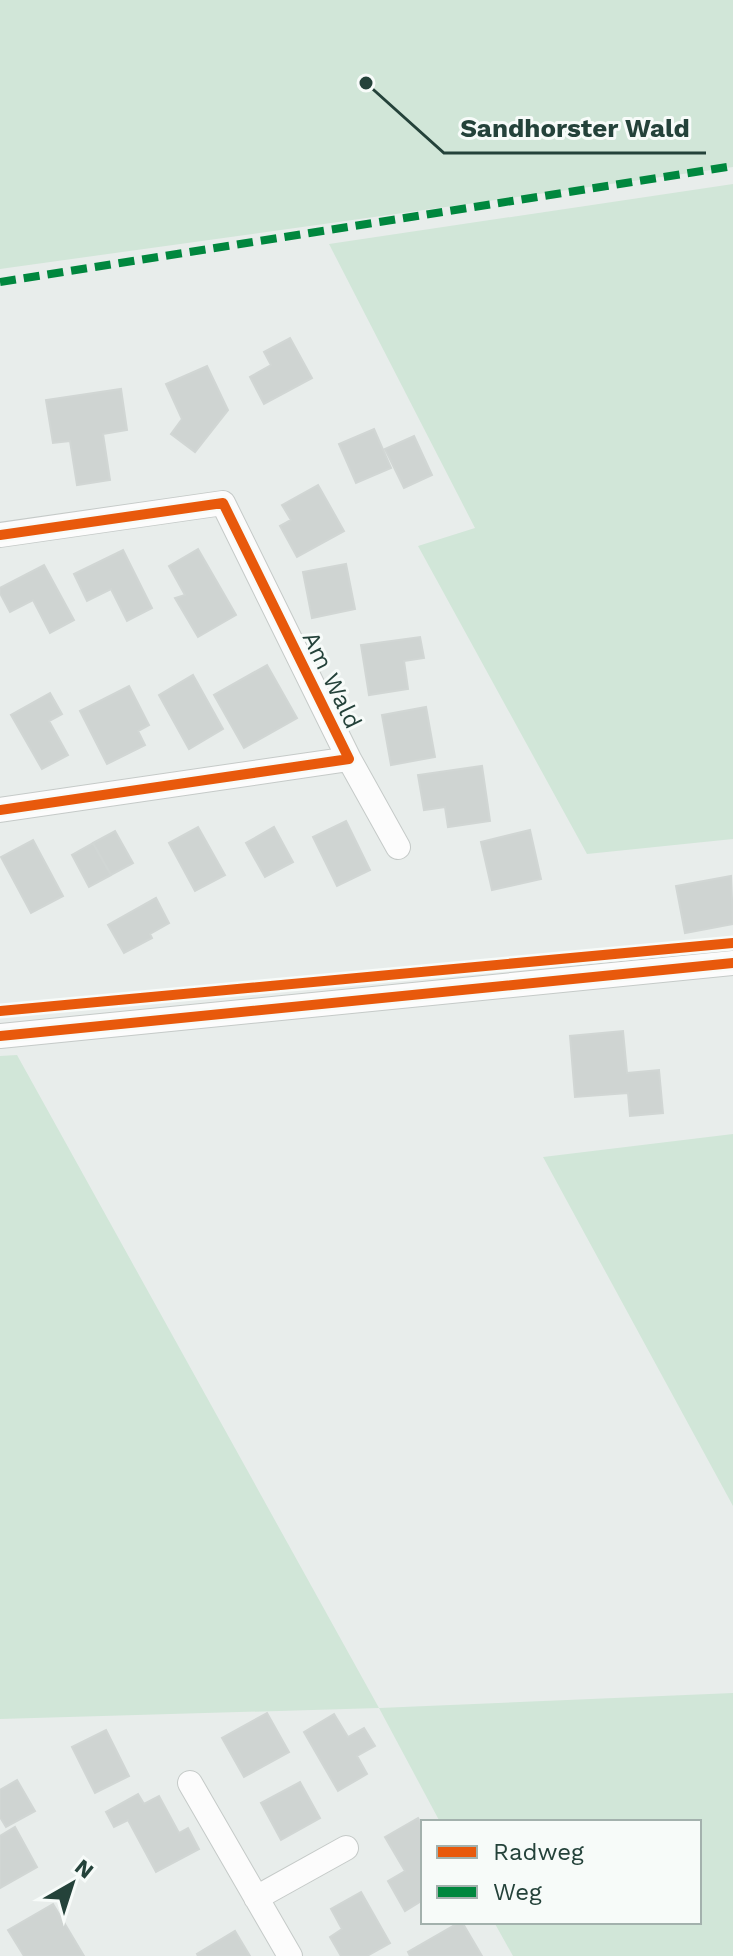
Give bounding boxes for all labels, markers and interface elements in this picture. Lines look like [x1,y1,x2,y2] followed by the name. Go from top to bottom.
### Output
[444,103,706,153] callout: Sandhorster Wald
[460,113,690,143] text: Sandhorster Wald
[297,627,367,733] street label: Am Wald
[421,1820,701,1924] legend
[493,1838,584,1866] text: Radweg
[32,1844,112,1924] north arrow
[70,1854,98,1884] text: N
[493,1878,542,1906] text: Weg

